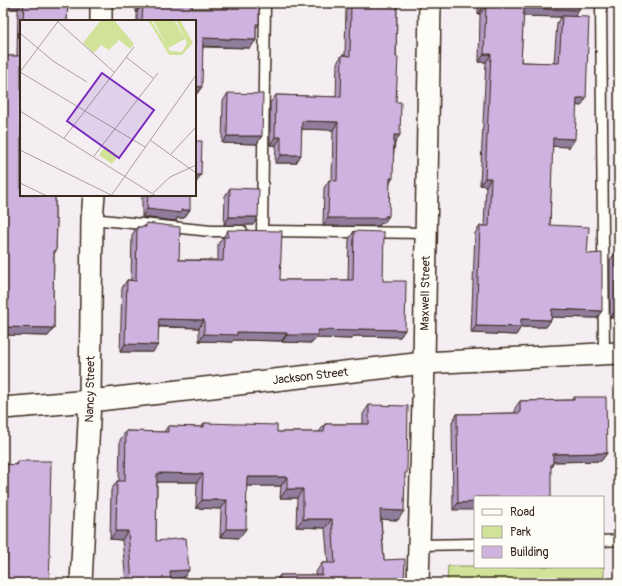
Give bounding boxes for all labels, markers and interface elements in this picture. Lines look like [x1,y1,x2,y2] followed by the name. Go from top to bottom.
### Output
[20,20,196,196] inset map
[418,255,434,331] street label: Maxwell Street
[82,356,98,423] street label: Nancy Street
[272,365,349,388] street label: Jackson Street
[474,496,604,568] legend
[510,505,535,520] text: Road
[510,525,531,540] text: Park
[510,545,549,560] text: Building

